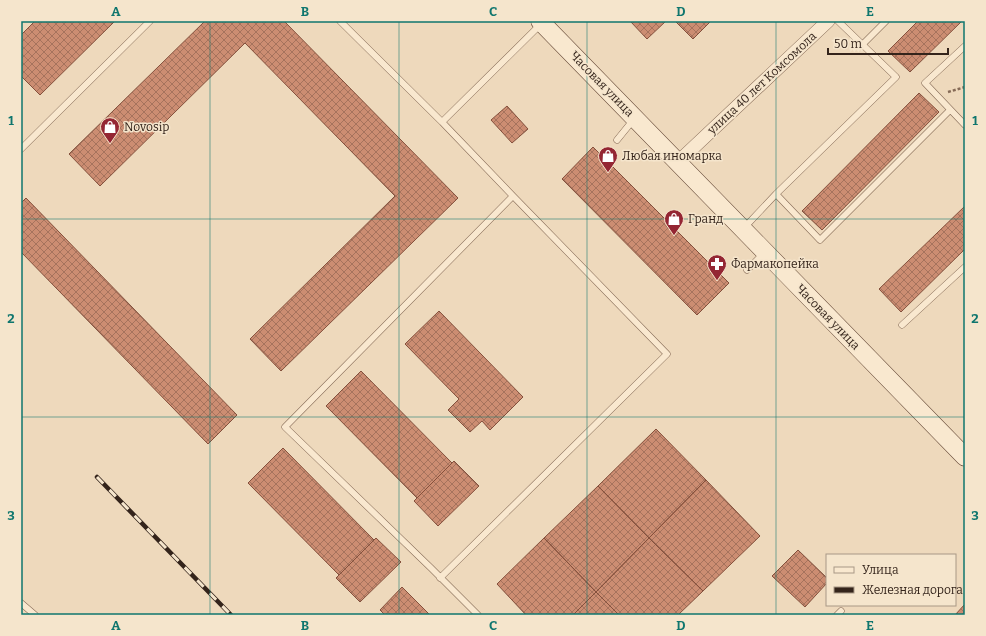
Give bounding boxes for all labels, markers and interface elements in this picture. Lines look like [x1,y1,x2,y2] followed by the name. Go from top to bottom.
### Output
[111,4,121,19] text: A
[301,4,309,19] text: B
[489,4,497,19] text: C
[676,4,686,19] text: D
[866,4,874,19] text: E
[704,29,819,138] street label: улица 40 лет Комсомола
[828,30,948,56] scale bar
[834,37,863,51] text: 50 m
[567,48,637,120] street label: Часовая улица
[8,113,14,128] text: 1
[972,113,978,128] text: 1
[99,116,121,144] shop icon: Novosip
[124,120,169,134] place label: Novosip
[597,145,619,173] shop icon: Любая иномарка
[622,149,722,163] place label: Любая иномарка
[663,208,685,236] shop icon: Гранд
[688,212,723,226] place label: Гранд
[706,253,728,281] pharmacy icon: Фармакопейка
[731,257,819,271] place label: Фармакопейка
[793,281,863,353] street label: Часовая улица
[7,311,15,326] text: 2
[971,311,979,326] text: 2
[7,508,15,523] text: 3
[971,508,979,523] text: 3
[826,554,956,606] legend
[862,563,899,577] text: Улица
[862,583,963,597] text: Железная дорога
[111,618,121,633] text: A
[301,618,309,633] text: B
[489,618,497,633] text: C
[676,618,686,633] text: D
[866,618,874,633] text: E

